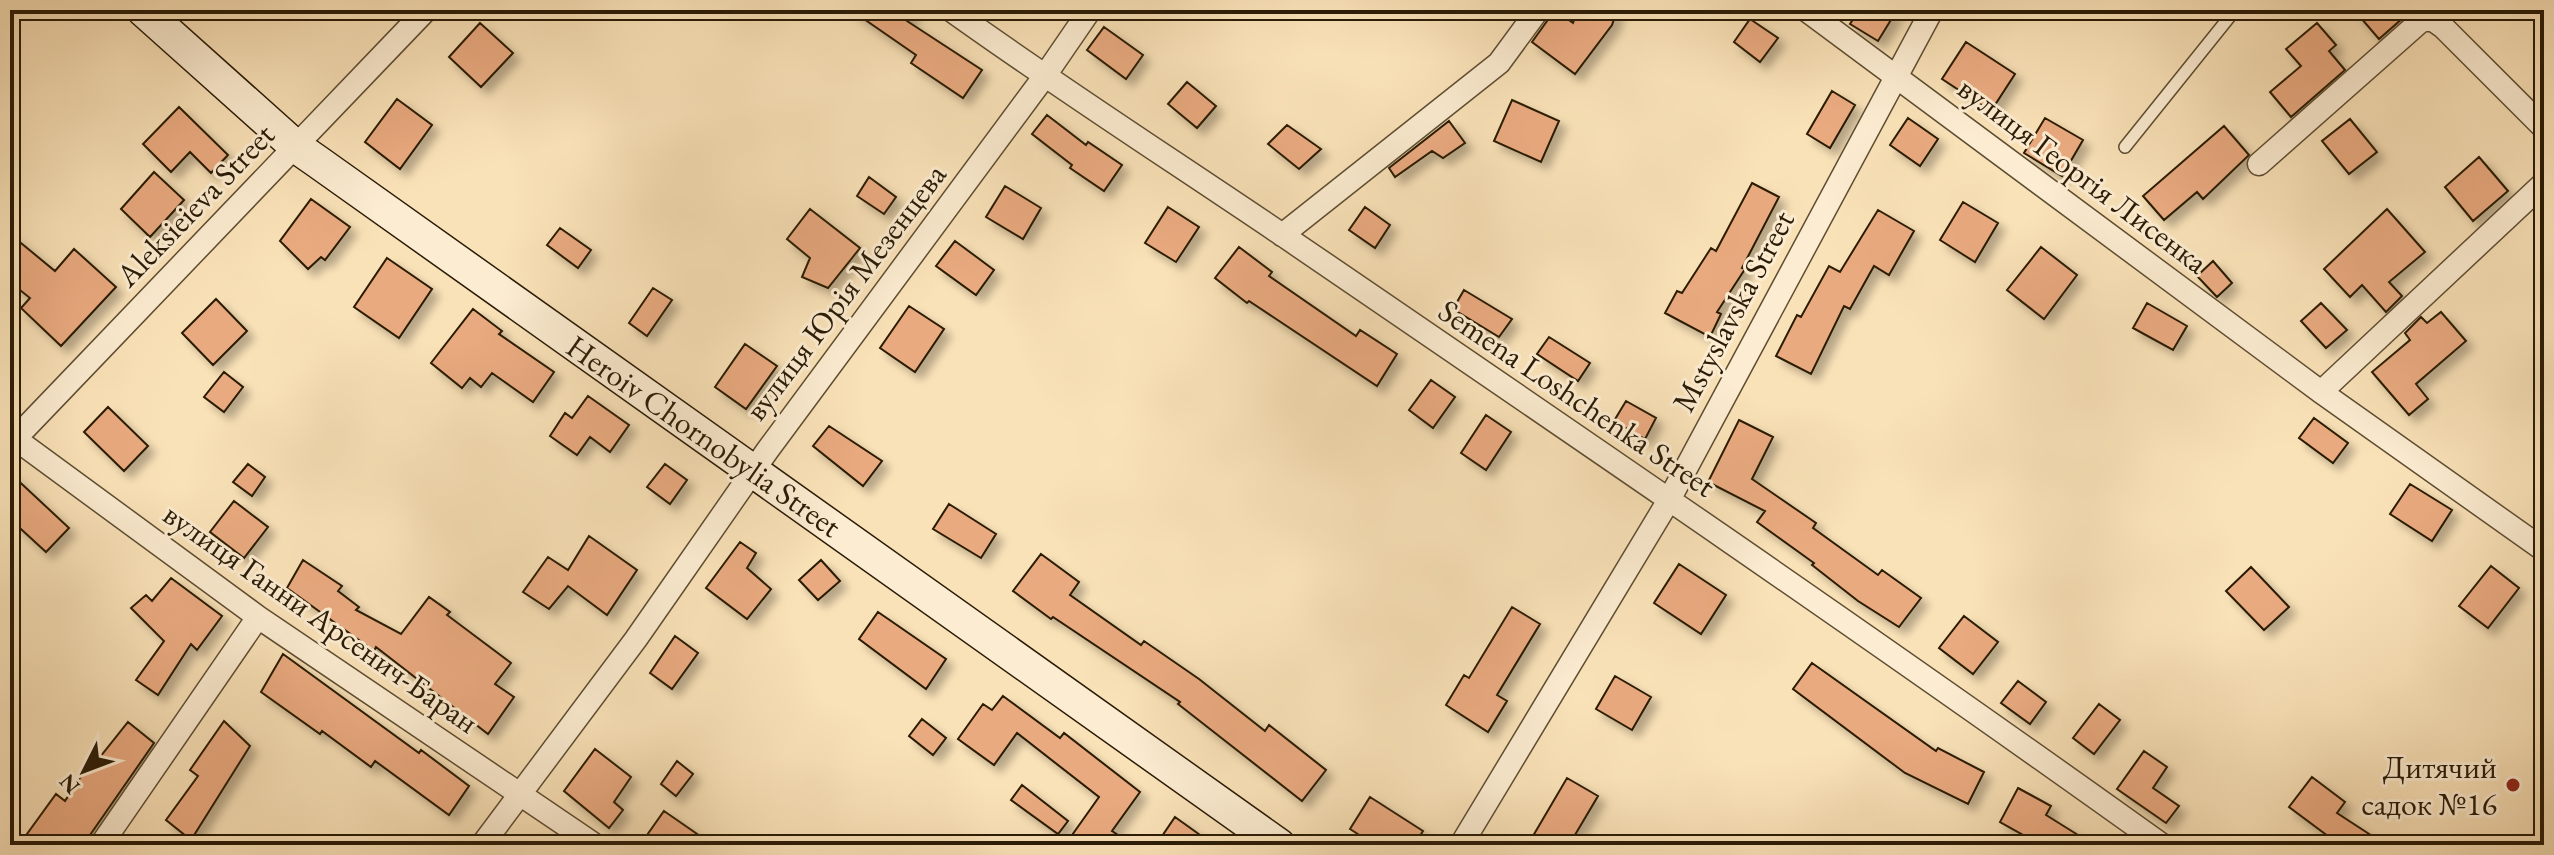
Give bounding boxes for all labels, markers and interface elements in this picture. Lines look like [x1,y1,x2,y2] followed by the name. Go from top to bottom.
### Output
[1949,67,2217,283] street label: вулиця Георгія Лисенка
[106,114,283,296] street label: Aleksieieva Street
[735,155,956,429] street label: вулиця Юрія Мезенцева
[1662,203,1804,419] street label: Mstyslavska Street
[1430,290,1724,506] street label: Semena Loshchenka Street
[558,325,850,547] street label: Heroiv Chornobylia Street
[155,493,487,743] street label: вулиця Ганни Арсенич-Баран
[44,731,124,811] north arrow
[2361,746,2497,825] place label: Дитячий садок №16
[53,768,86,800] text: N
[2504,776,2522,794] marker: Дитячий садок №16

